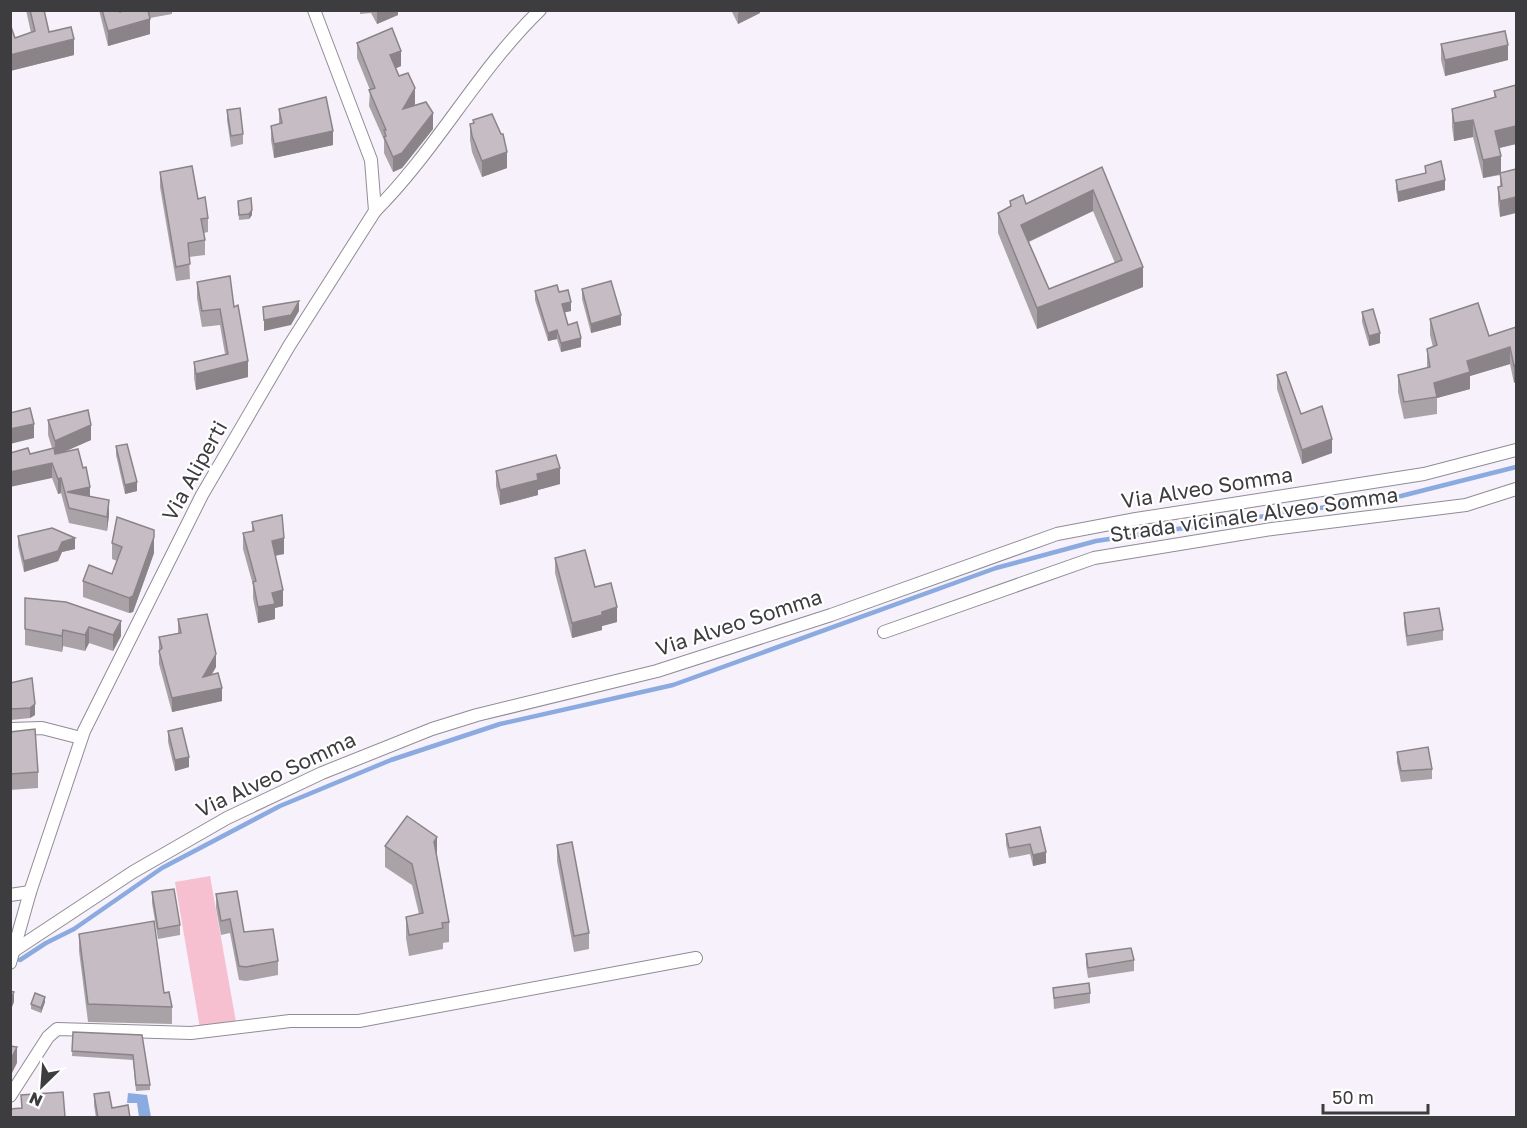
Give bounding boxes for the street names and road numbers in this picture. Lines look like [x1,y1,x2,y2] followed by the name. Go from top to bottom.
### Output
[156,416,232,525] street label: Via Aliperti
[1119,461,1294,513] street label: Via Alveo Somma
[1108,481,1400,547] street label: Strada vicinale Alveo Somma
[652,583,825,661] street label: Via Alveo Somma
[192,726,360,822] street label: Via Alveo Somma

